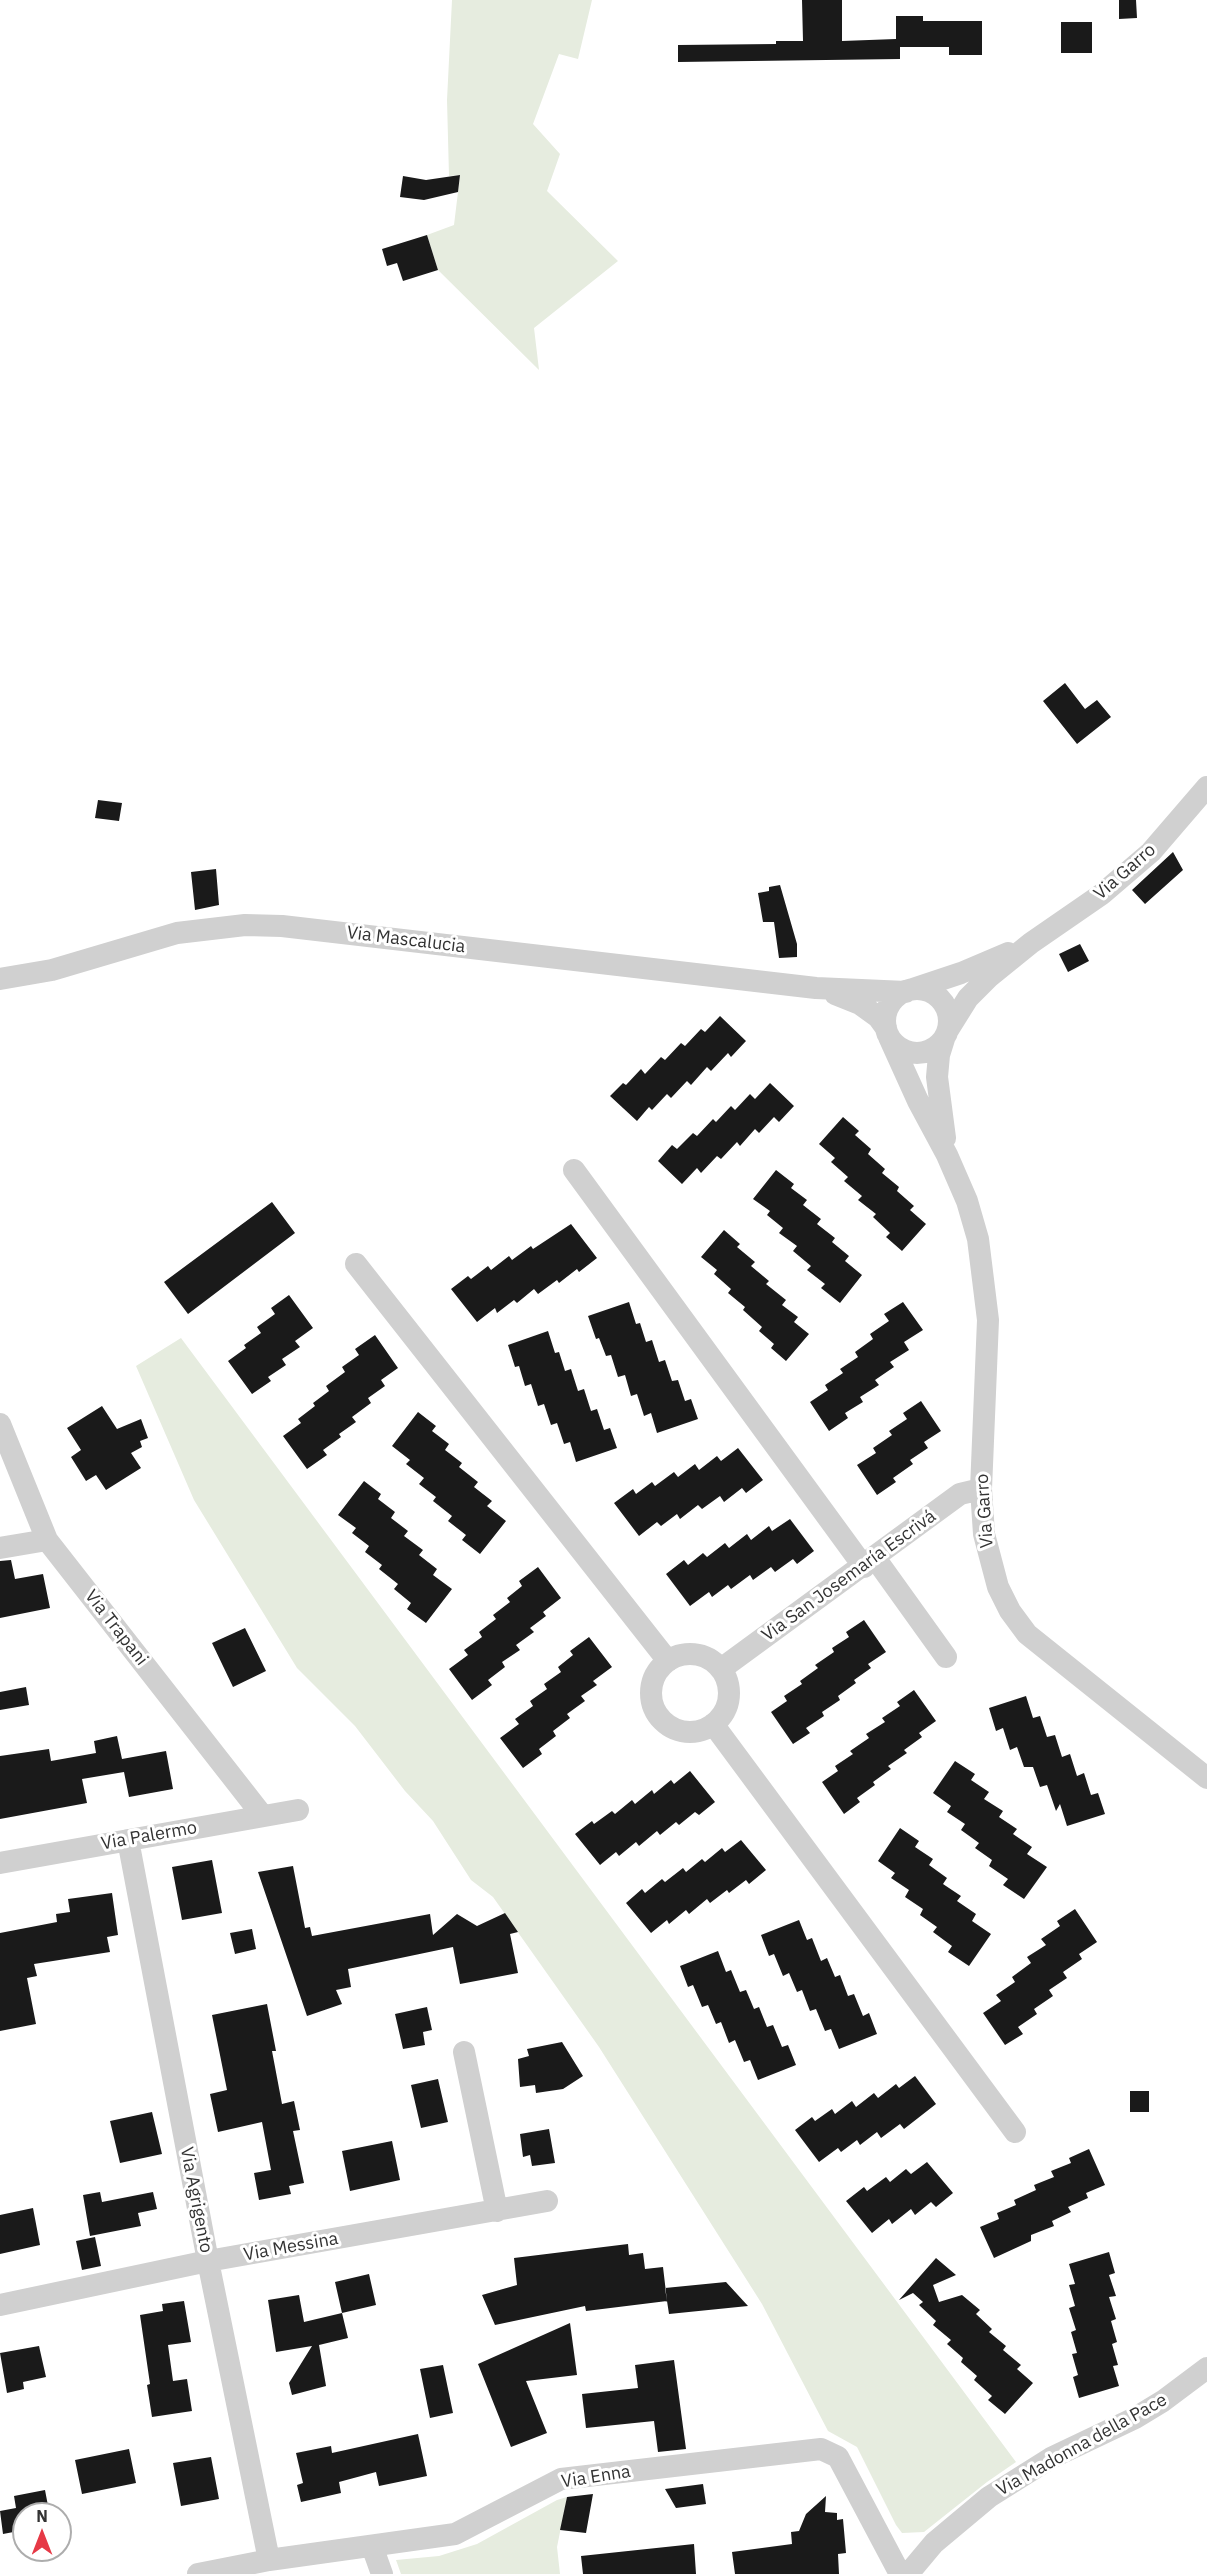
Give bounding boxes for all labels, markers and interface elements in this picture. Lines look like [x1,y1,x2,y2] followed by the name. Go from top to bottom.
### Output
[1090,839,1160,905] street label: Via Garro
[345,922,467,958] street label: Via Mascalucia
[972,1473,998,1549] street label: Via Garro
[758,1506,940,1646] street label: Via San Josemaría Escrivá
[80,1586,152,1670] street label: Via Trapani
[99,1817,199,1855] street label: Via Palermo
[175,2145,217,2255] street label: Via Agrigento
[242,2228,340,2266] street label: Via Messina
[993,2389,1171,2501] street label: Via Madonna della Pace
[560,2461,632,2493] street label: Via Enna
[12,2502,72,2562] north arrow
[36,2506,48,2526] text: N

